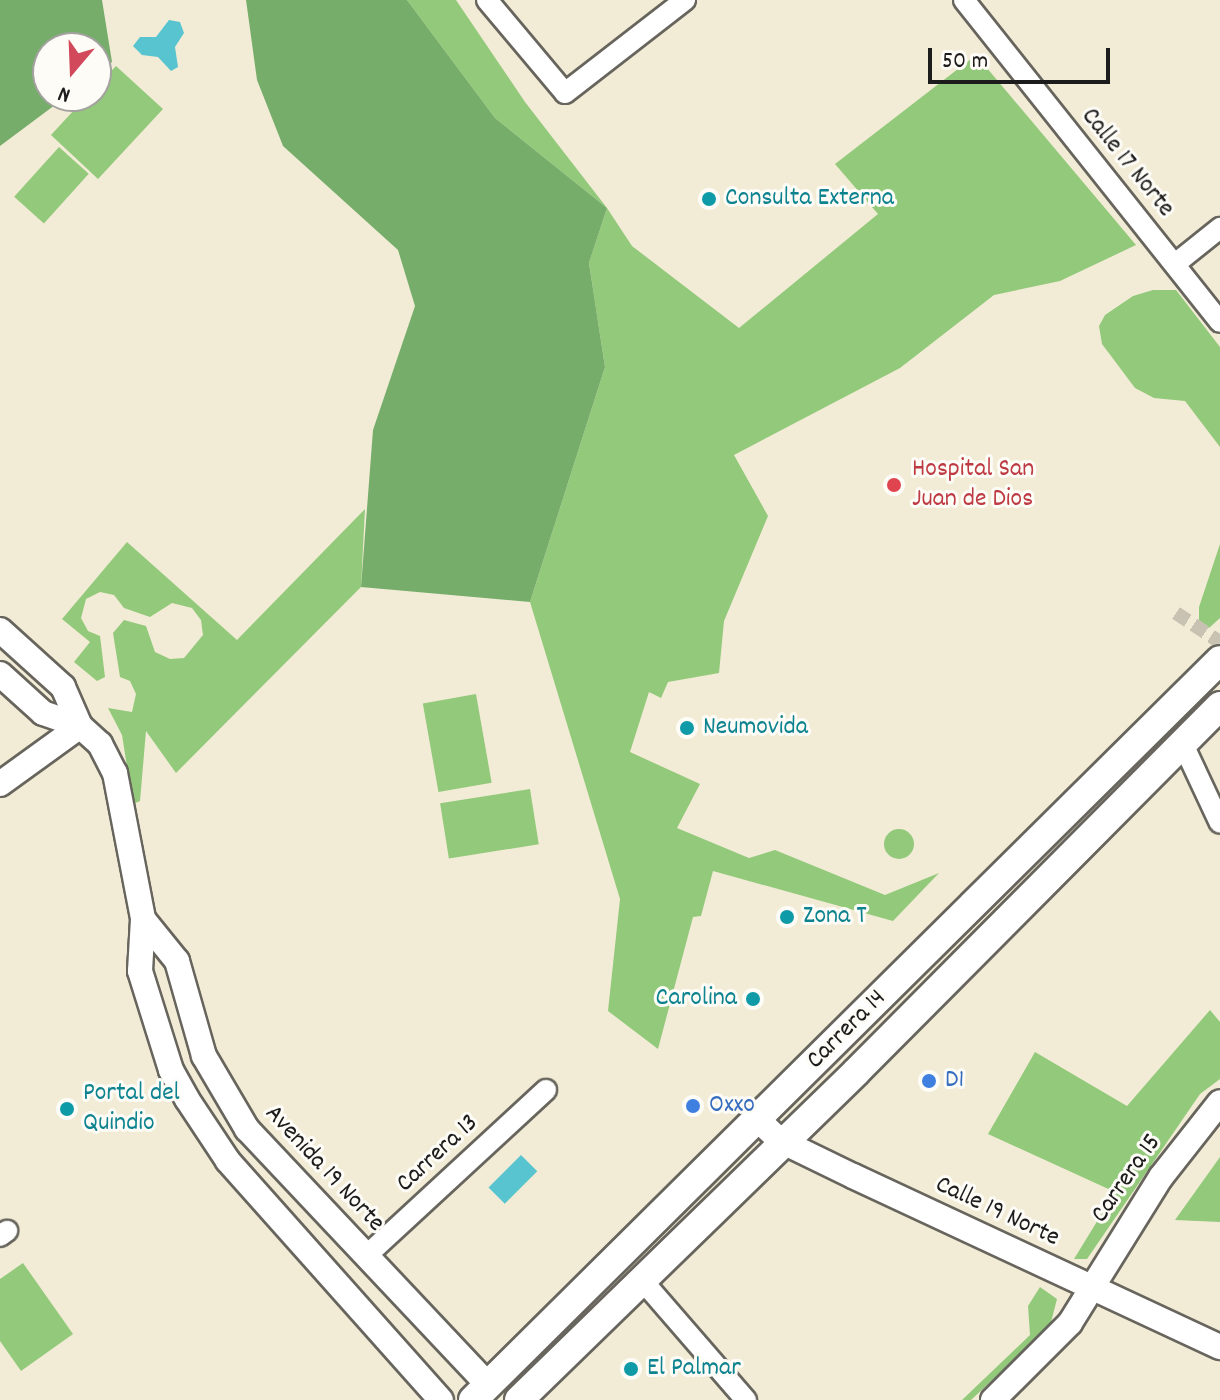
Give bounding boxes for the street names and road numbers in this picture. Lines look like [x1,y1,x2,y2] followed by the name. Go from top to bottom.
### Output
[1073,102,1181,224] street label: Calle 17 Norte
[801,984,893,1076] street label: Carrera 14
[257,1099,391,1239] street label: Avenida 19 Norte
[390,1108,486,1200] street label: Carrera 13
[1085,1129,1169,1229] street label: Carrera 15
[930,1170,1064,1254] street label: Calle 19 Norte

